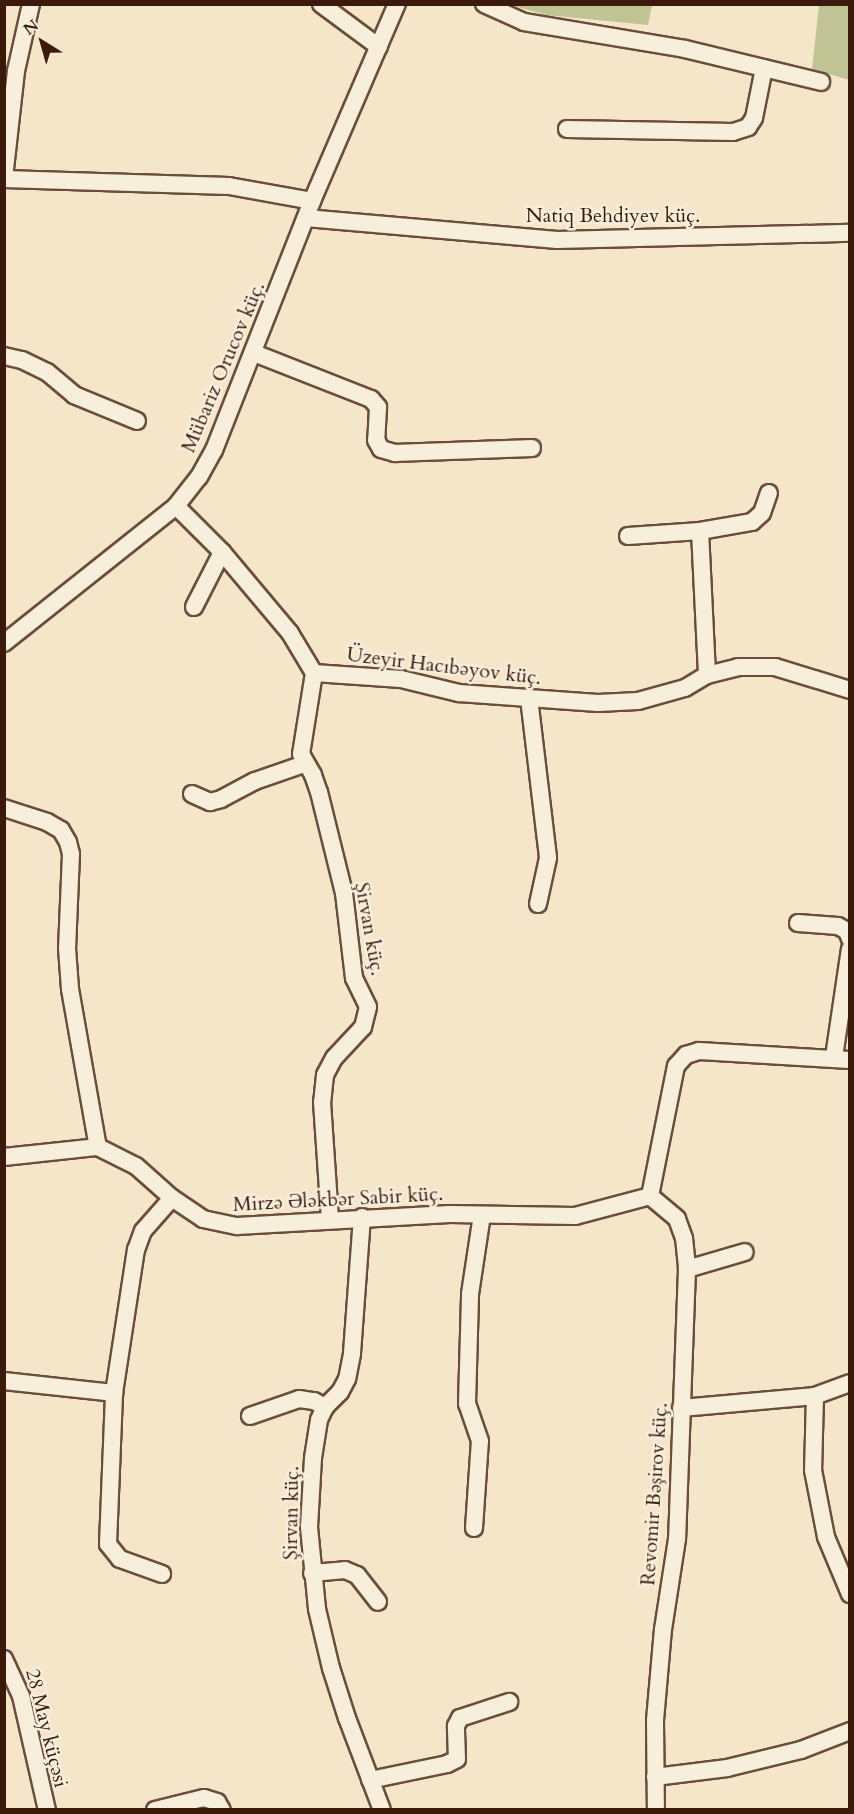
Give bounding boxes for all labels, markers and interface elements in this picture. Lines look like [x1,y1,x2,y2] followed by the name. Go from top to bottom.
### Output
[12,12,72,72] north arrow
[19,15,43,41] text: N
[526,203,700,227] street label: Natiq Behdiyev küç.
[176,278,270,456] street label: Mübariz Orucov küç.
[345,642,543,690] street label: Üzeyir Hacıbəyov küç.
[350,880,390,978] street label: Şirvan küç.
[232,1182,444,1216] street label: Mirzə Ələkbər Sabir küç.
[636,1402,672,1586] street label: Revomir Bəşirov küç.
[278,1466,304,1560] street label: Şirvan küç.
[21,1666,73,1790] street label: 28 May küçəsi

